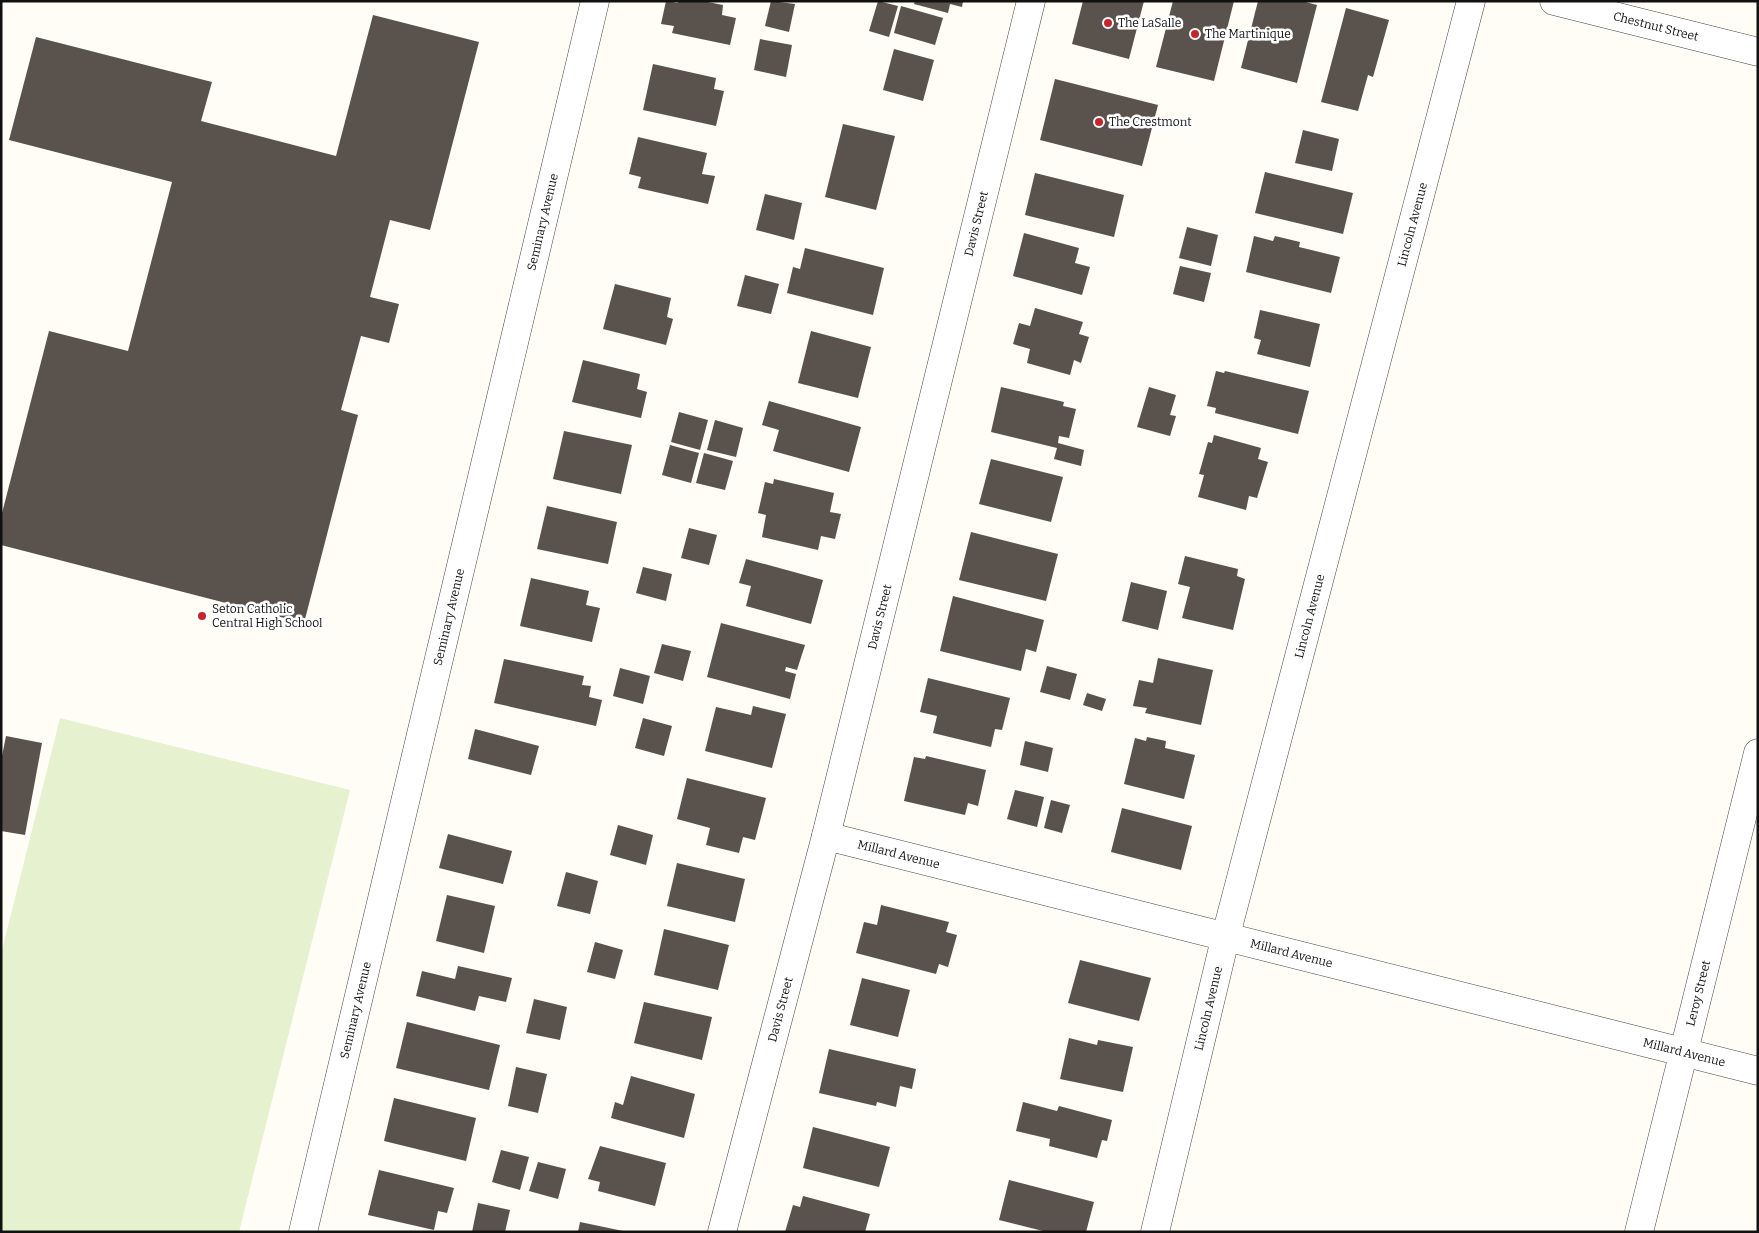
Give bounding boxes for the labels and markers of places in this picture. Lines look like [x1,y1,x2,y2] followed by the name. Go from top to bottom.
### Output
[1118,16,1181,30] place label: The LaSalle
[1102,17,1114,29] marker: The LaSalle
[1205,27,1291,41] place label: The Martinique
[1189,28,1201,40] marker: The Martinique
[1109,115,1192,129] place label: The Crestmont
[1093,116,1105,128] marker: The Crestmont
[212,602,323,630] place label: Seton Catholic Central High School
[196,610,208,622] marker: Seton Catholic Central High School

